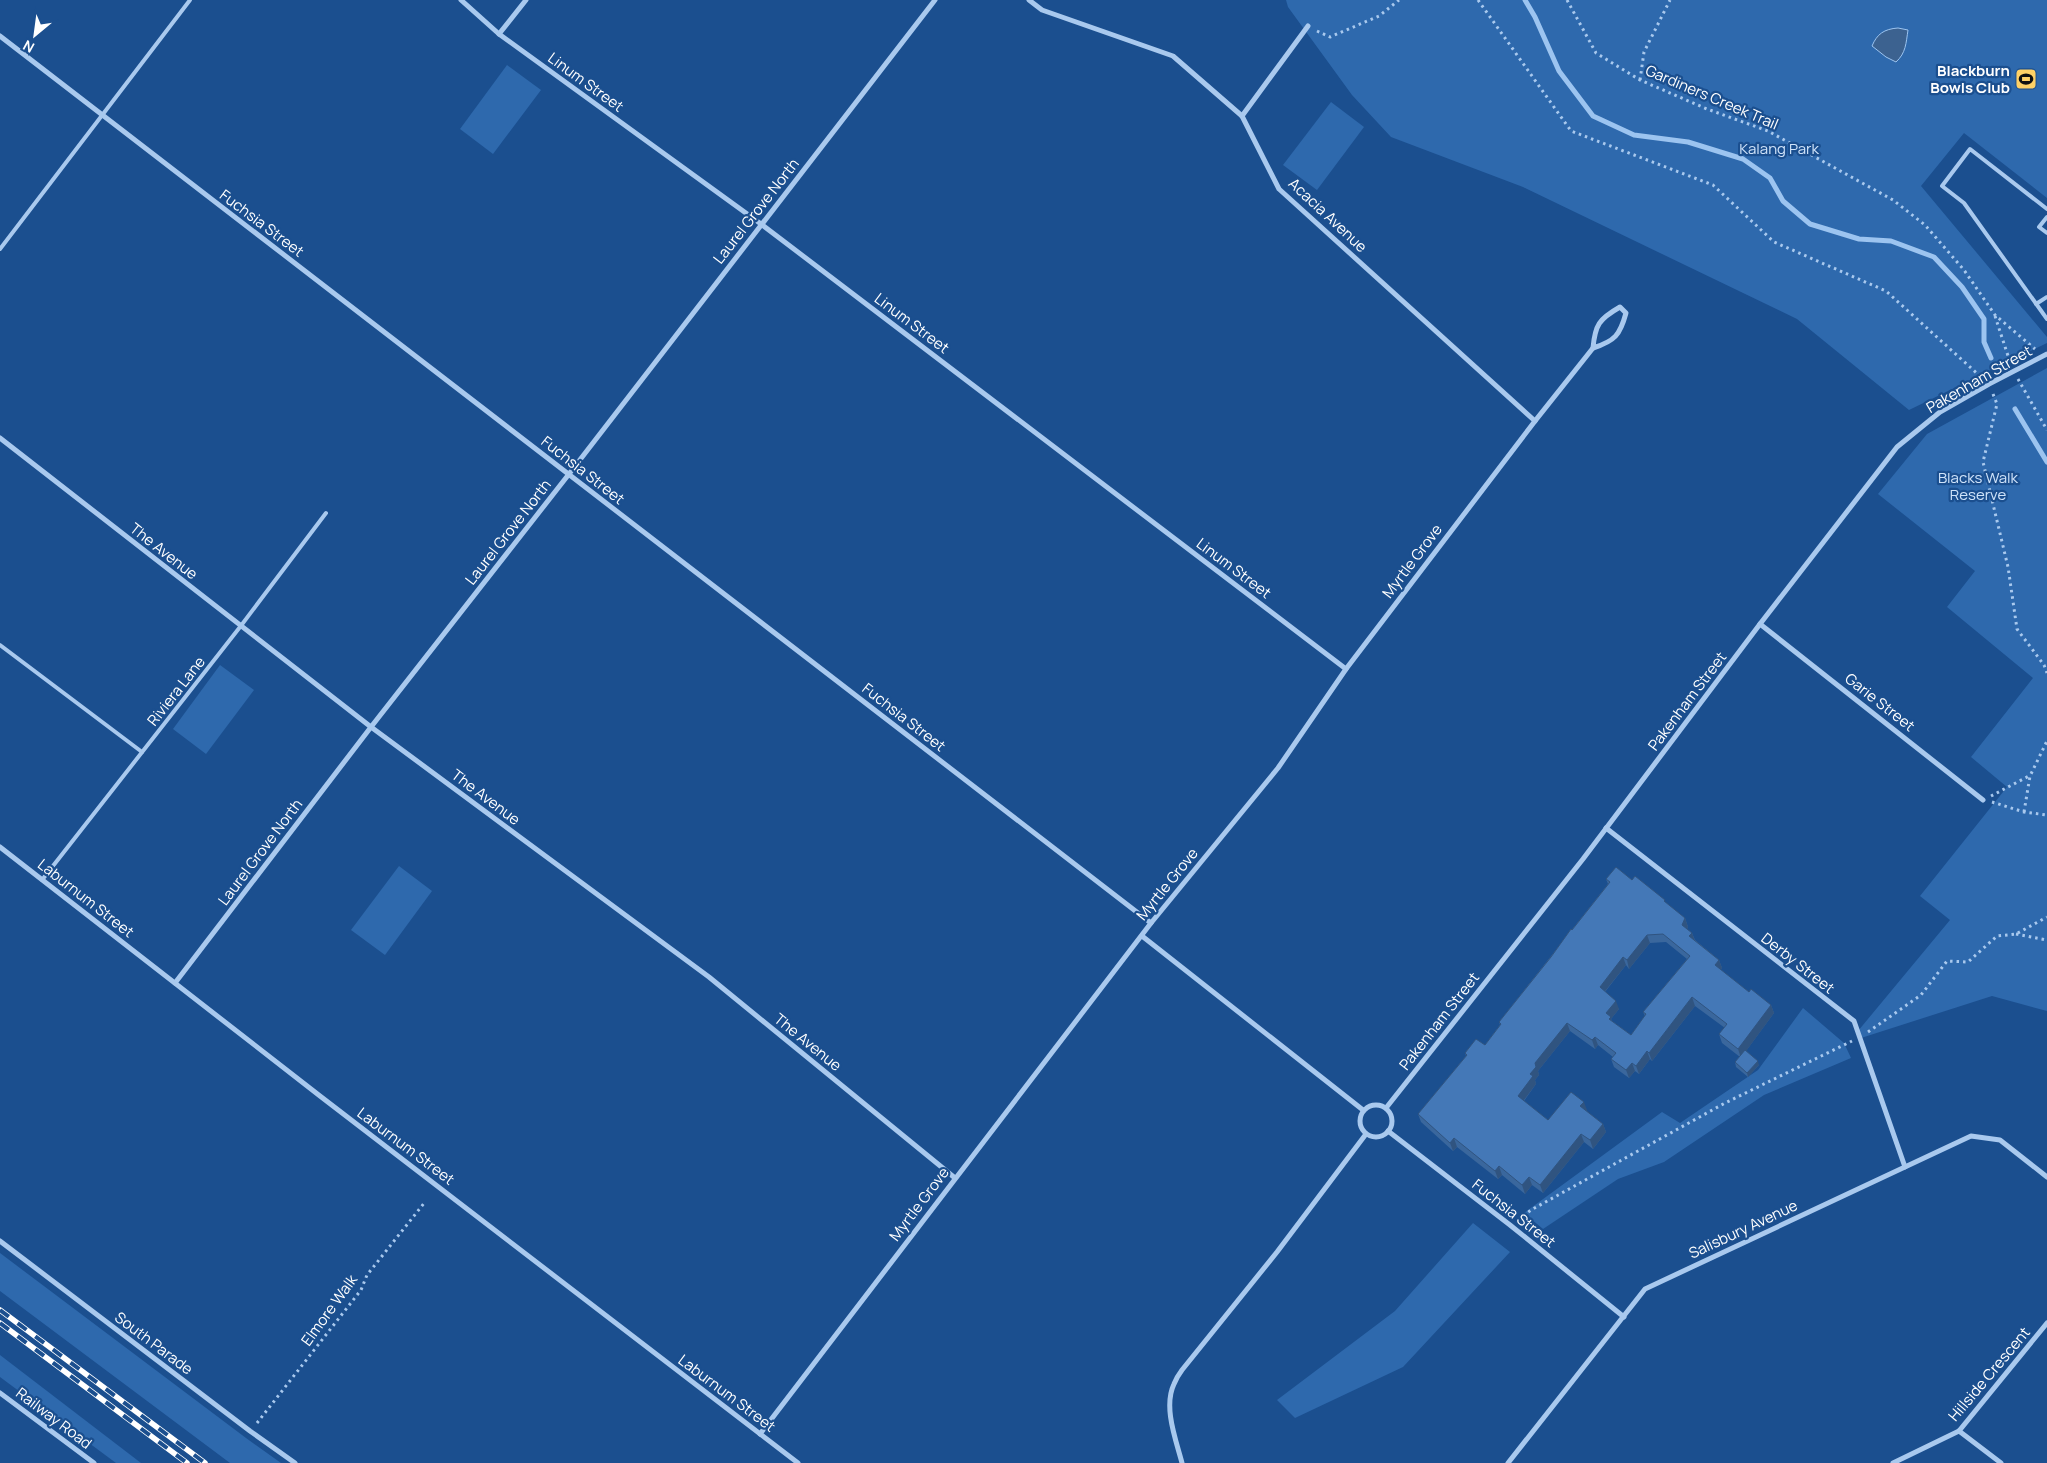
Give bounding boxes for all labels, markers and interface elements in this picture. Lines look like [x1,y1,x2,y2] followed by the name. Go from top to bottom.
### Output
[10,10,60,60] north arrow
[19,36,37,58] text: N
[544,47,628,117] street label: Linum Street
[1642,59,1782,135] street label: Gardiners Creek Trail
[1930,60,2010,98] place label: Blackburn Bowls Club
[2014,67,2038,91] sports icon: Blackburn Bowls Club
[1739,138,1819,159] park label: Kalang Park
[708,154,804,268] street label: Laurel Grove North
[1284,173,1372,257] street label: Acacia Avenue
[216,184,308,262] street label: Fuchsia Street
[870,288,954,358] street label: Linum Street
[1922,340,2036,418] street label: Pakenham Street
[537,431,629,509] street label: Fuchsia Street
[1938,467,2019,505] park label: Blacks Walk Reserve
[460,475,556,589] street label: Laurel Grove North
[126,518,203,584] street label: The Avenue
[1377,519,1447,602] street label: Myrtle Grove
[1192,533,1276,603] street label: Linum Street
[1643,647,1731,755] street label: Pakenham Street
[142,652,210,730] street label: Riviera Lane
[1841,668,1919,736] street label: Garie Street
[858,678,950,756] street label: Fuchsia Street
[447,764,525,830] street label: The Avenue
[213,794,307,910] street label: Laurel Grove North
[1131,843,1203,925] street label: Myrtle Grove
[34,854,138,942] street label: Laburnum Street
[1757,928,1839,998] street label: Derby Street
[1394,968,1484,1074] street label: Pakenham Street
[770,1008,846,1076] street label: The Avenue
[353,1102,459,1190] street label: Laburnum Street
[884,1162,954,1245] street label: Myrtle Grove
[1468,1174,1560,1252] street label: Fuchsia Street
[1685,1194,1801,1263] street label: Salisbury Avenue
[296,1270,362,1350] street label: Elmore Walk
[111,1307,198,1380] street label: South Parade
[1943,1322,2035,1426] street label: Hillside Crescent
[674,1349,780,1437] street label: Laburnum Street
[12,1382,96,1454] street label: Railway Road

